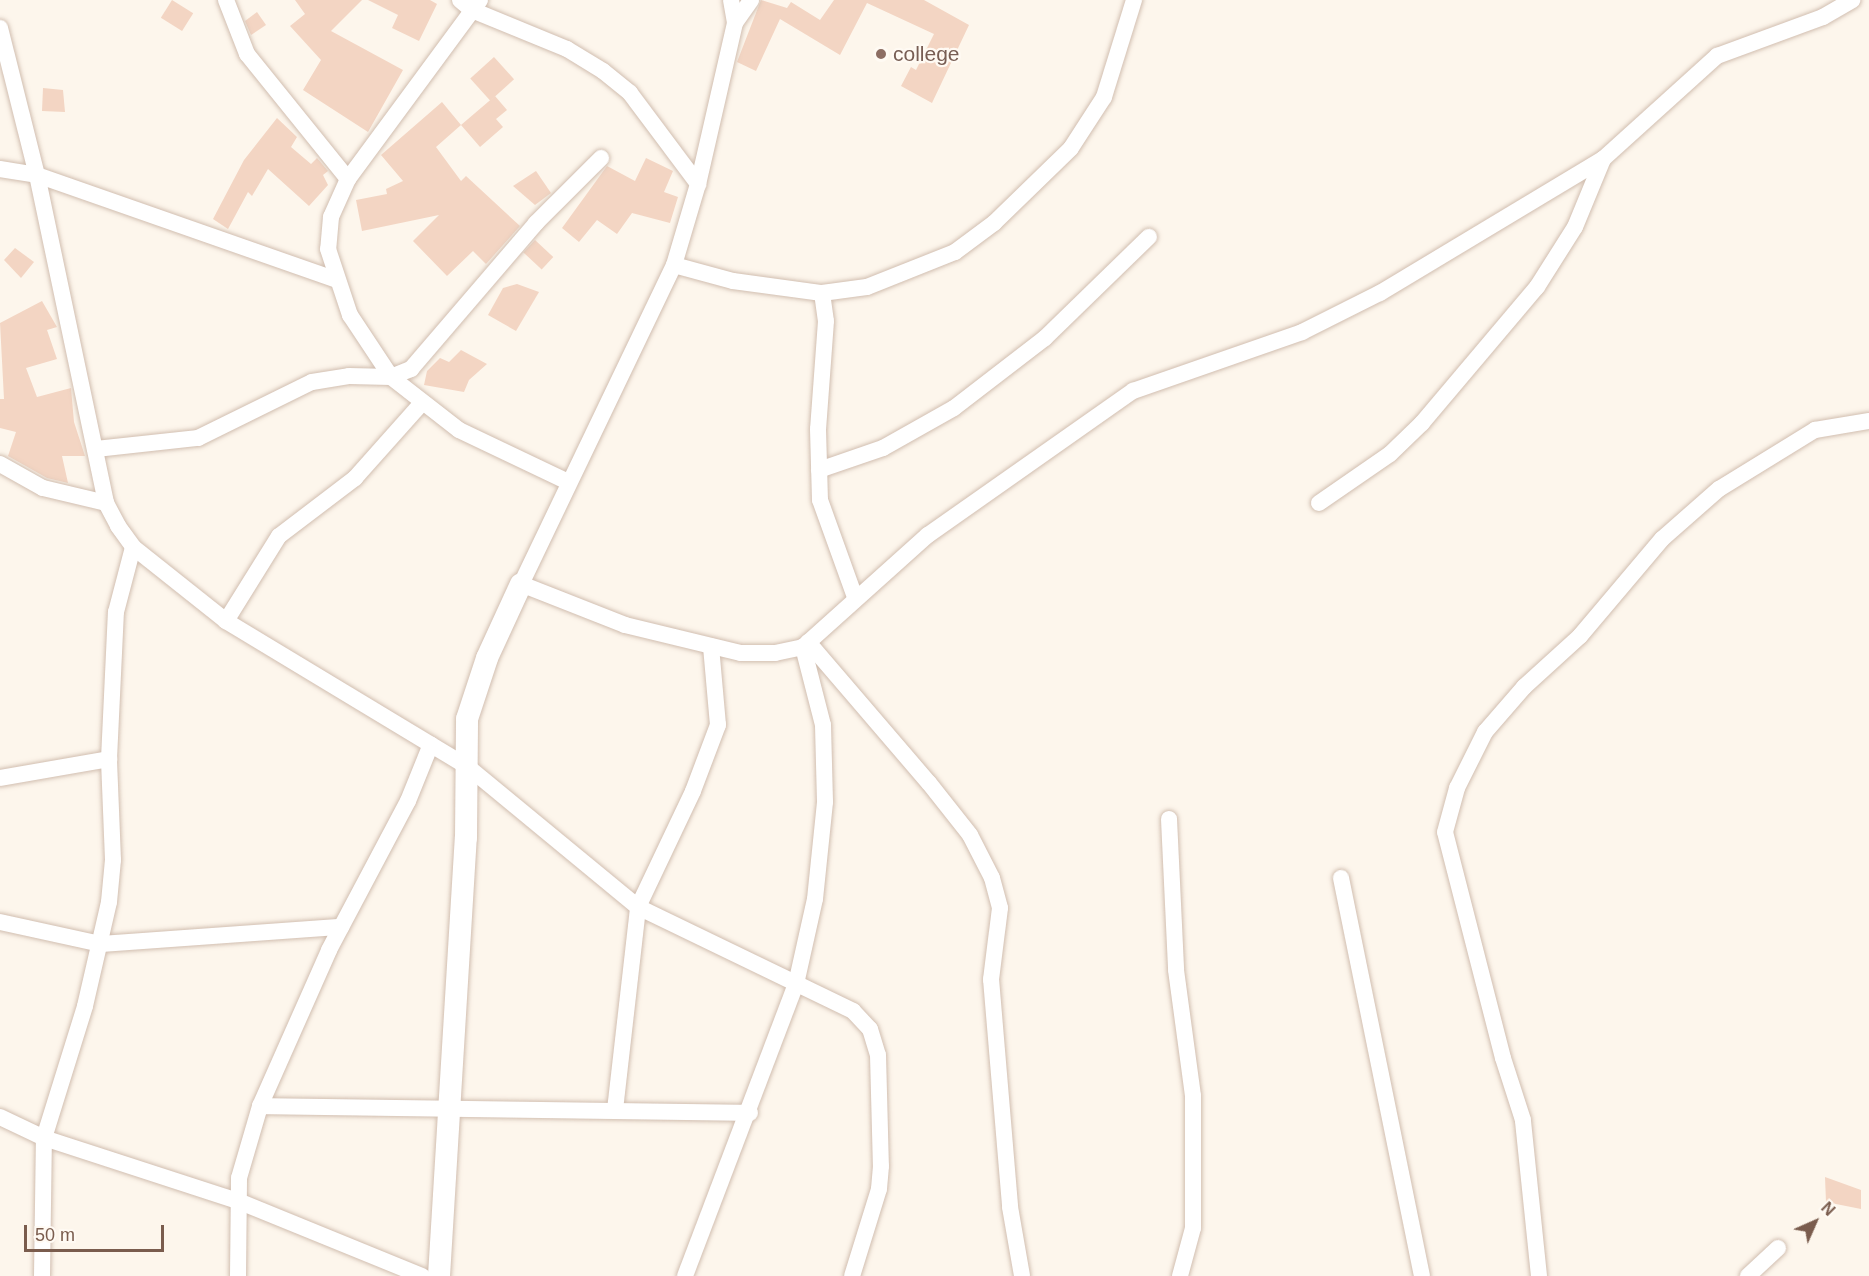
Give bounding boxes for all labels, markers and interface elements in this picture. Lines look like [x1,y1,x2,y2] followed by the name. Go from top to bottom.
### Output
[893,41,960,67] place label: college
[874,47,888,61] marker: college
[1785,1192,1845,1252] north arrow
[1818,1199,1838,1219] text: N
[27,1213,166,1251] scale bar
[35,1225,75,1245] text: 50 m

